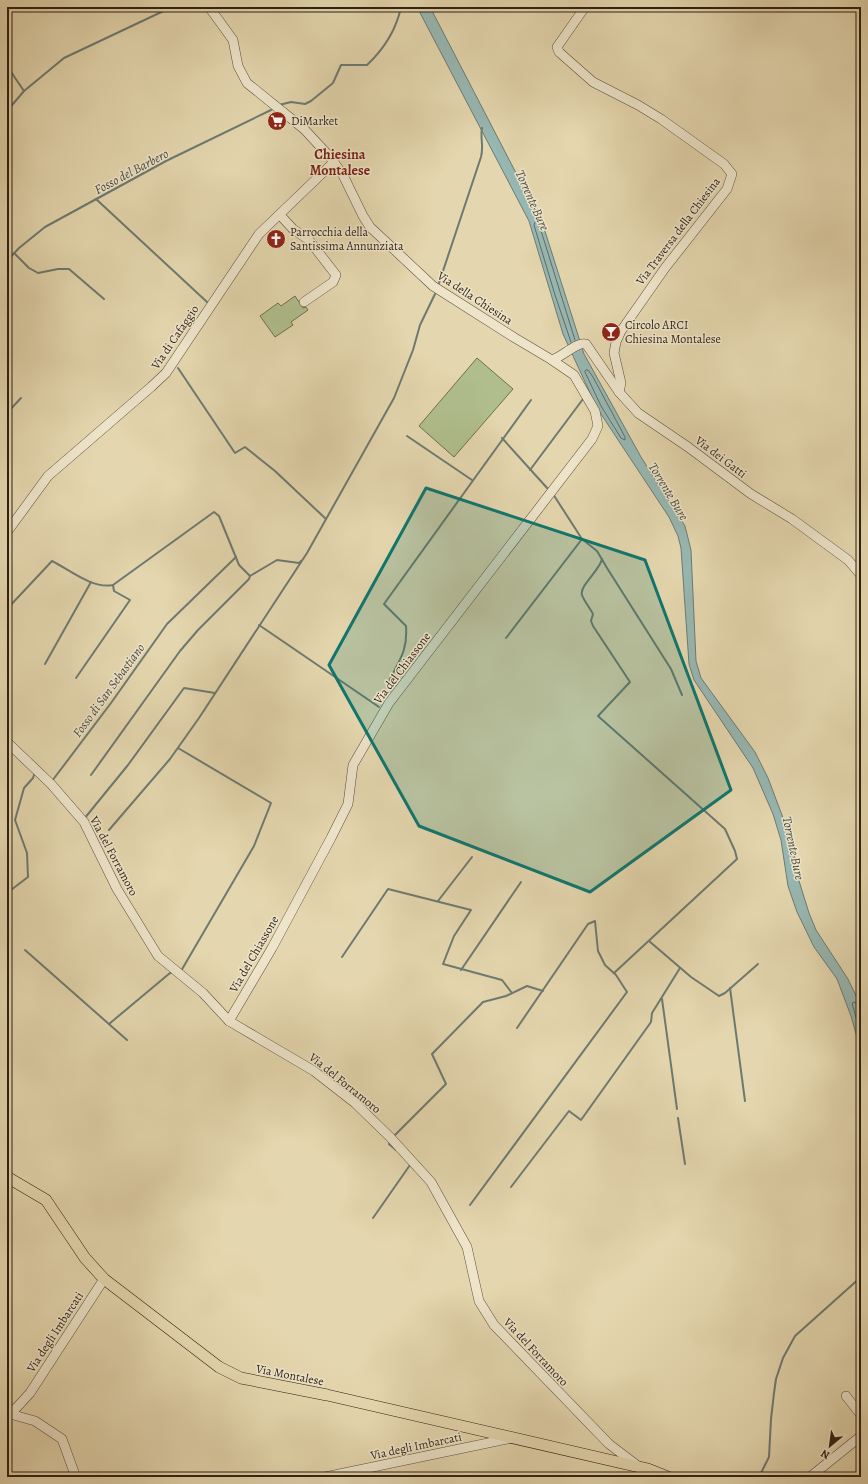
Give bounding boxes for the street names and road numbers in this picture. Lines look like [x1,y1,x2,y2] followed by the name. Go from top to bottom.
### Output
[632,174,724,289] street label: Via Traversa della Chiesina
[433,267,516,329] street label: Via della Chiesina
[147,302,202,373] street label: Via di Cafaggio
[691,432,750,482] street label: Via dei Gatti
[369,629,434,708] street label: Via del Chiassone
[86,813,142,899] street label: Via del Forramoro
[225,913,282,996] street label: Via del Chiassone
[305,1048,384,1117] street label: Via del Forramoro
[22,1289,87,1376] street label: Via degli Imbarcati
[499,1314,572,1390] street label: Via del Forramoro
[254,1360,325,1389] street label: Via Montalese
[368,1429,463,1464] street label: Via degli Imbarcati

